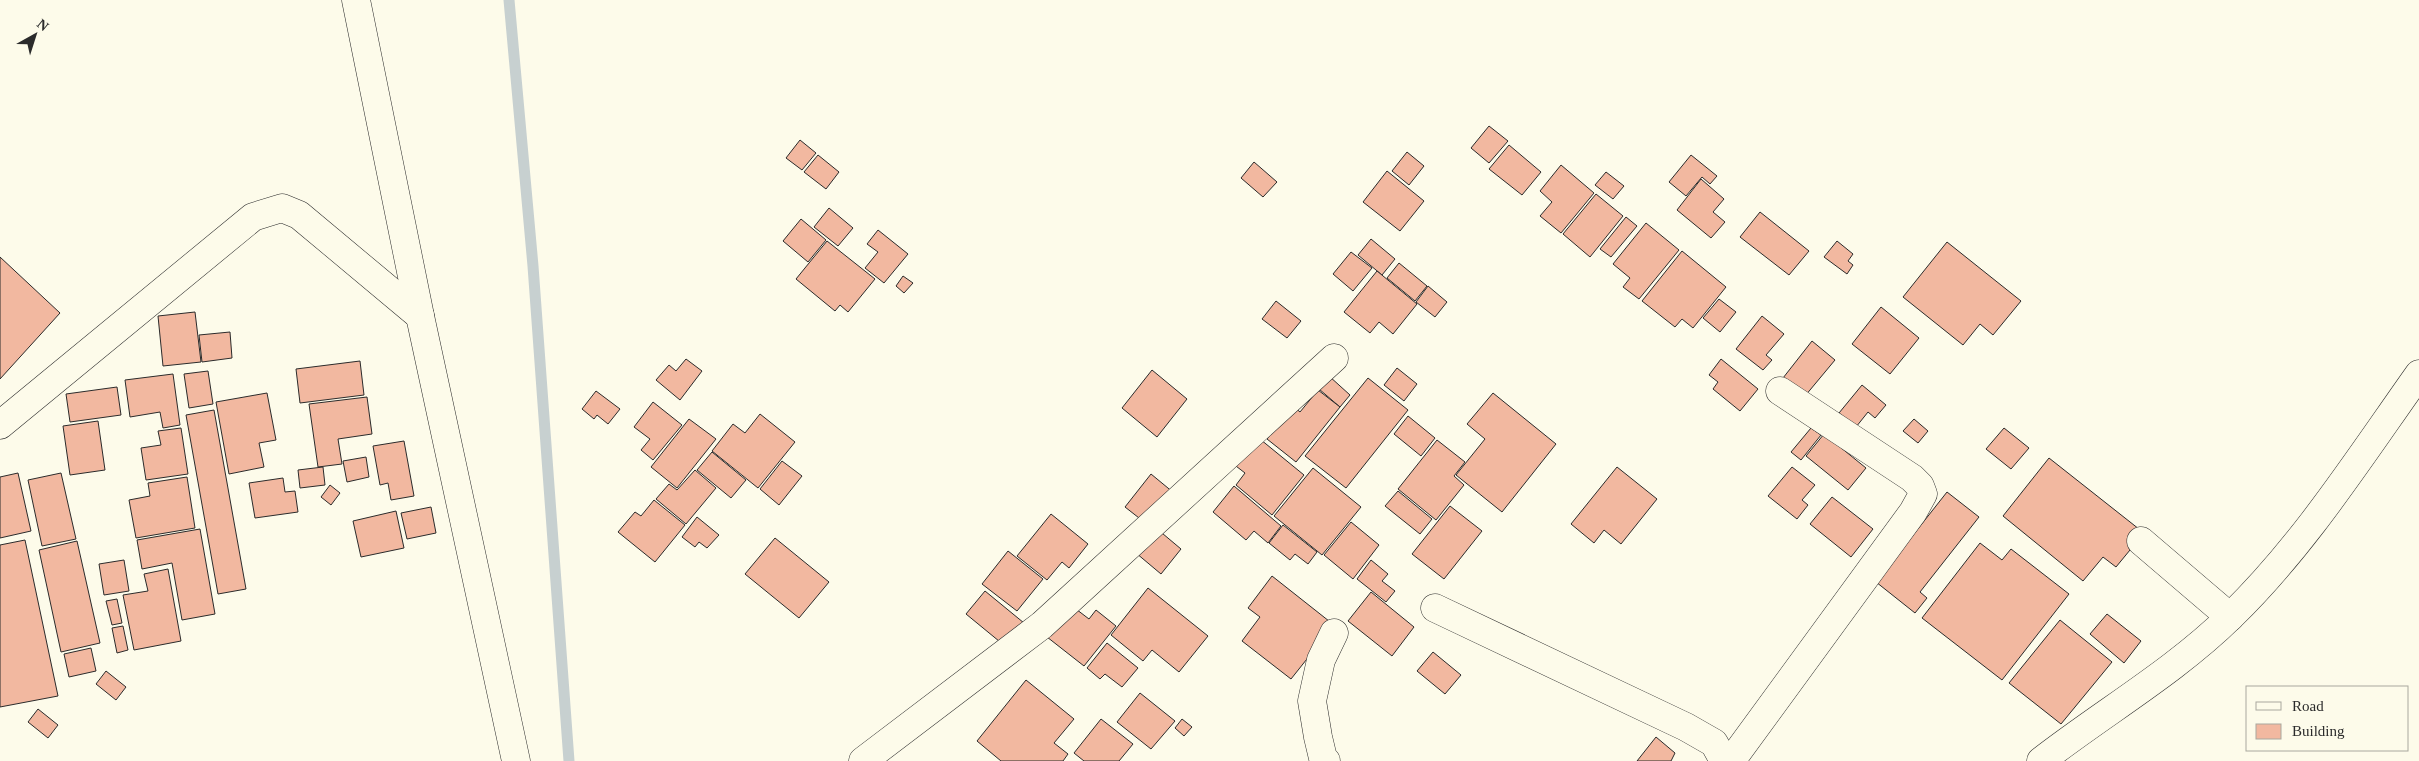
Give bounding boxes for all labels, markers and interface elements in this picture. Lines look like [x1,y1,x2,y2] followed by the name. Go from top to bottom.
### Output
[10,10,60,60] north arrow
[34,16,52,34] text: N
[2246,686,2409,751] legend
[2292,698,2324,714] text: Road
[2292,723,2345,739] text: Building

